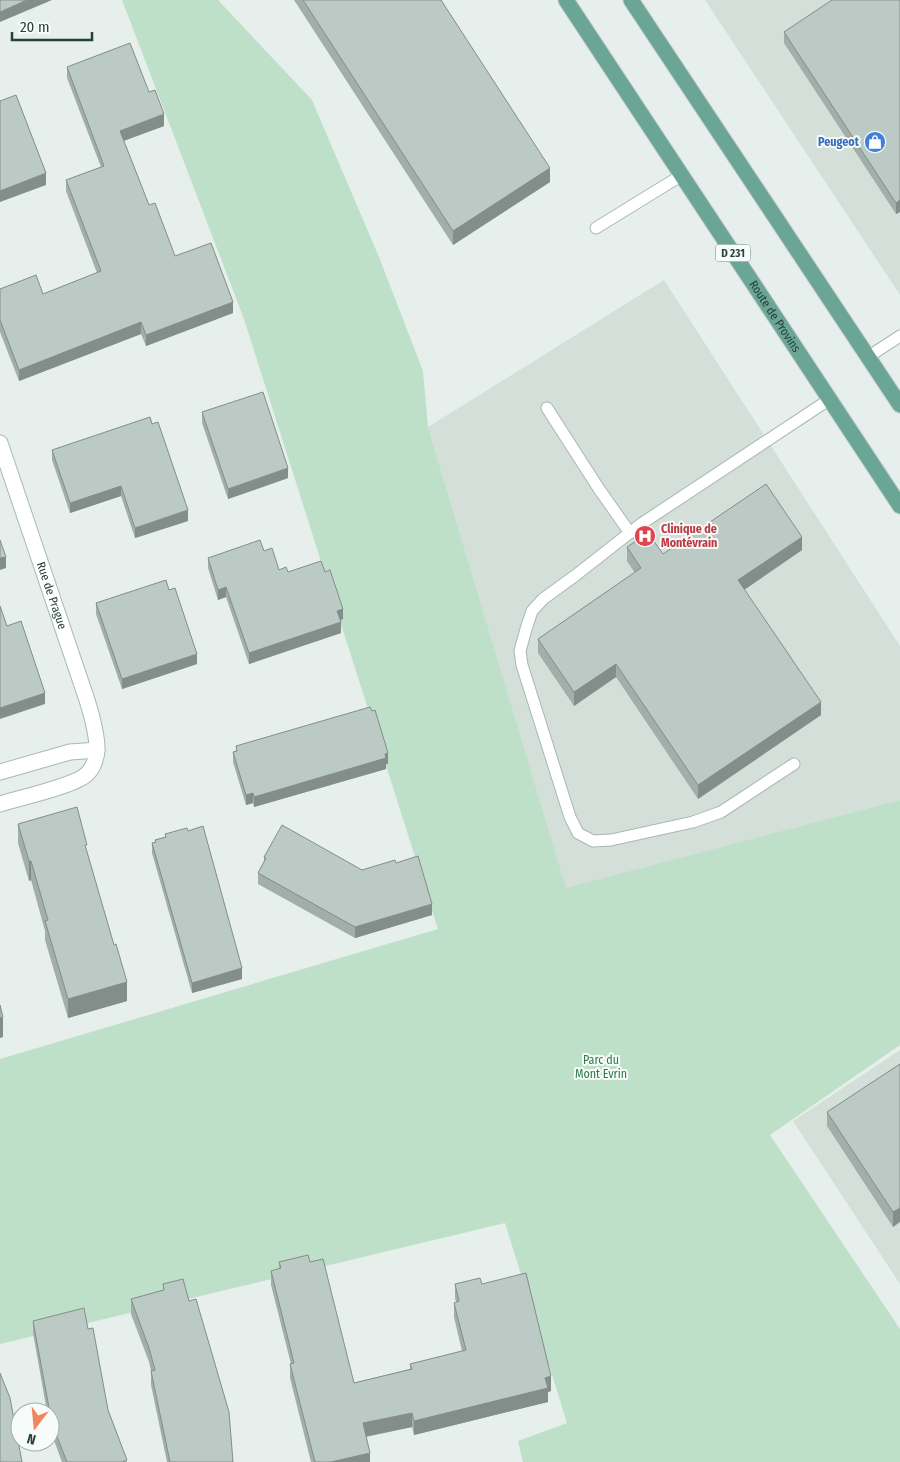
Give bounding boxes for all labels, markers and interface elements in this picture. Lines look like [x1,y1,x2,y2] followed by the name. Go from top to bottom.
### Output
[12,10,92,42] scale bar
[20,18,50,36] text: 20 m
[863,130,887,154] shop icon: Peugeot
[818,135,860,149] place label: Peugeot
[716,244,750,262] road number: D 231
[746,278,803,355] street label: Route de Provins
[661,522,717,550] place label: Clinique de Montévrain
[633,524,657,548] hospital icon: Clinique de Montévrain
[34,560,70,631] street label: Rue de Prague
[575,1053,627,1081] park label: Parc du Mont Evrin
[10,1402,60,1452] north arrow
[25,1430,38,1448] text: N

